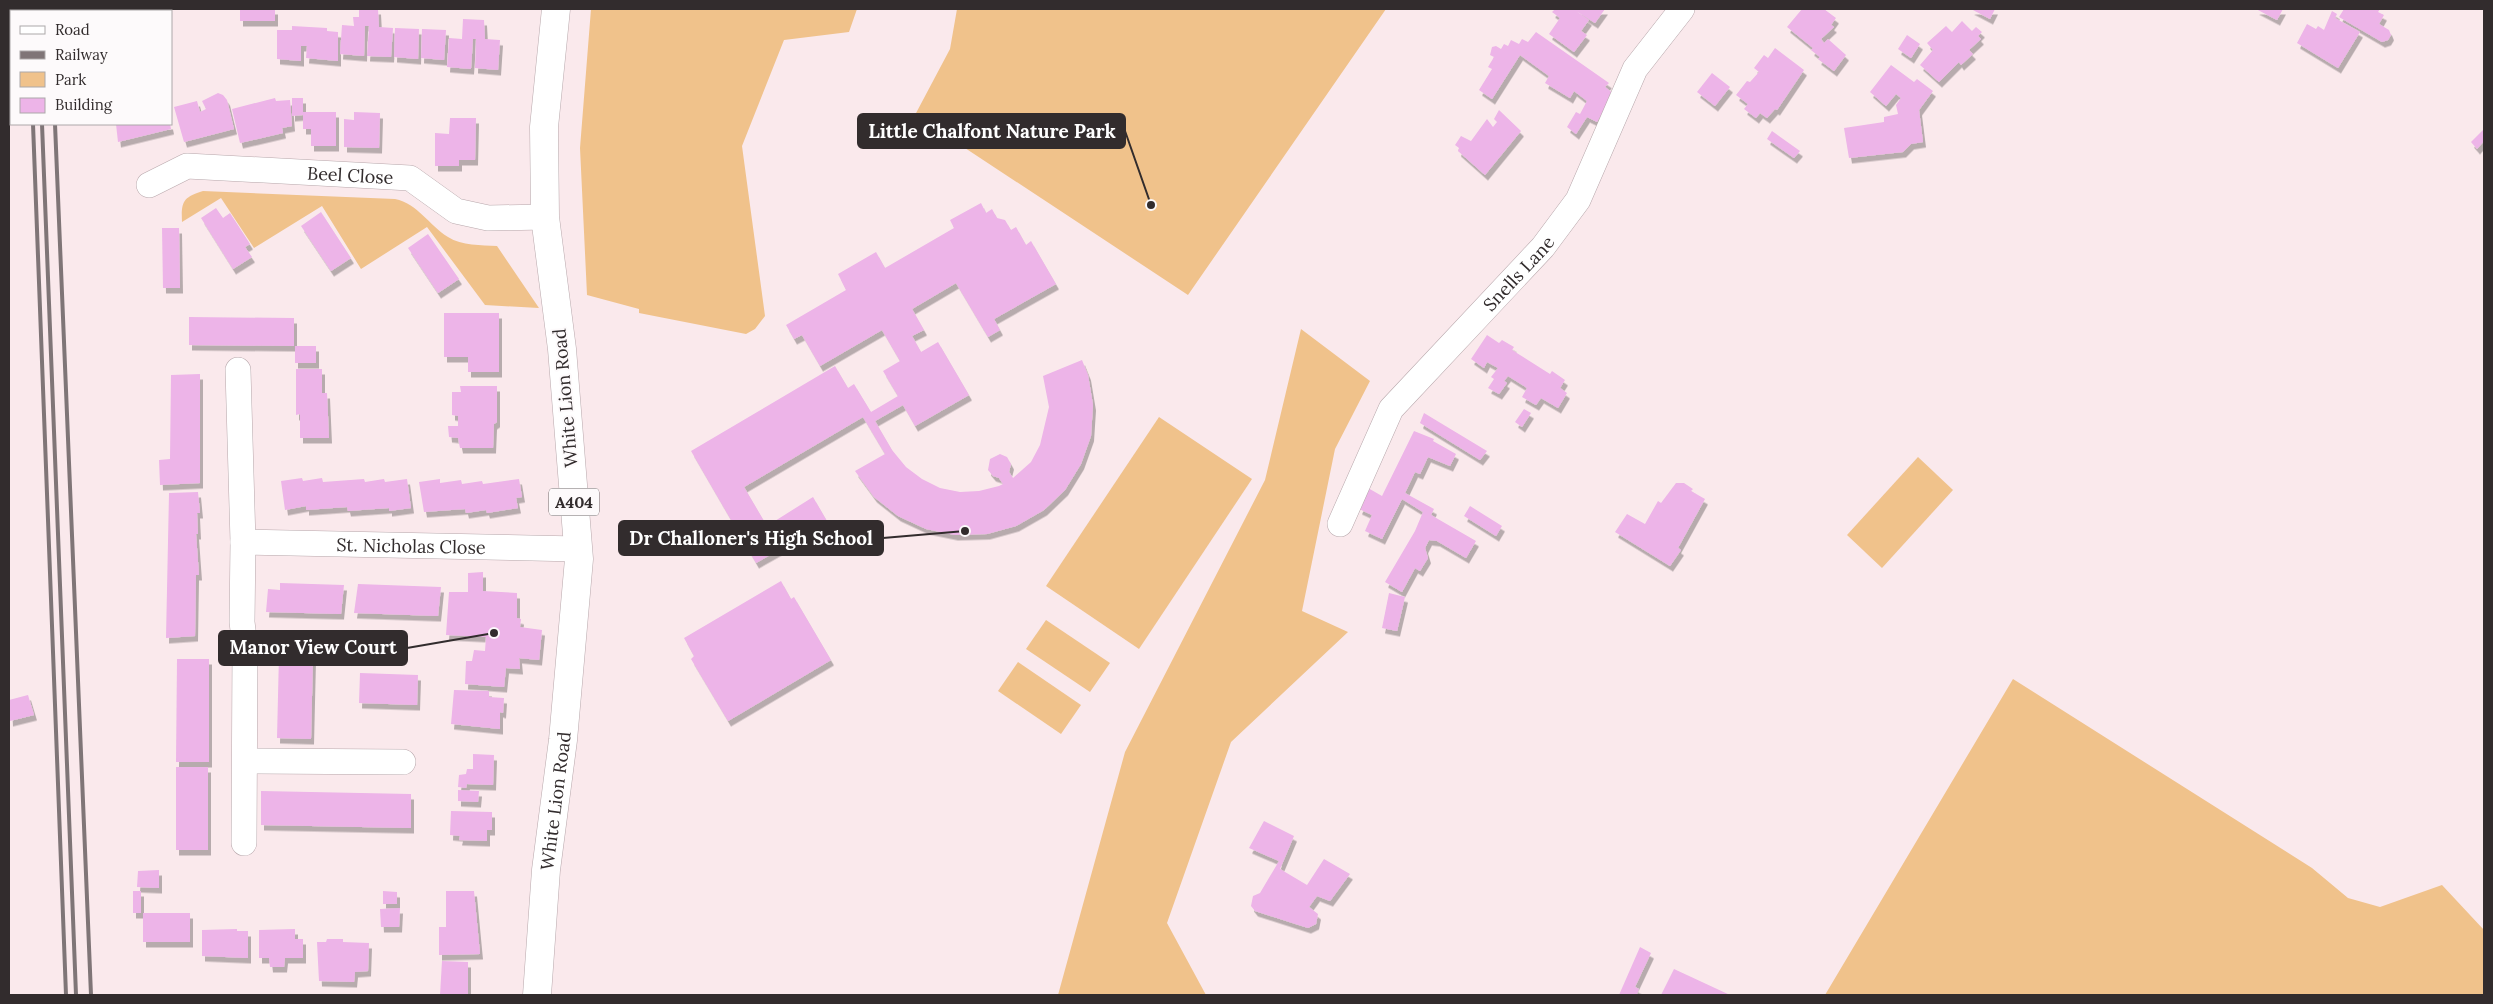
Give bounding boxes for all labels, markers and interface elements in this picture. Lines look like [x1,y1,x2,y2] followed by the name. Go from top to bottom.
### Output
[10,10,172,125] legend
[55,20,90,39] text: Road
[55,45,108,64] text: Railway
[55,70,86,89] text: Park
[55,95,113,114] text: Building
[858,114,1125,148] callout: Little Chalfont Nature Park
[868,119,1116,143] text: Little Chalfont Nature Park
[307,161,394,189] street label: Beel Close
[1478,231,1559,316] street label: Snells Lane
[547,327,583,468] street label: White Lion Road
[549,488,599,516] road number: A404
[619,521,883,555] callout: Dr Challoner's High School
[629,526,873,550] text: Dr Challoner's High School
[336,532,486,559] street label: St. Nicholas Close
[219,631,407,665] callout: Manor View Court
[229,635,398,659] text: Manor View Court
[535,731,575,872] street label: White Lion Road

